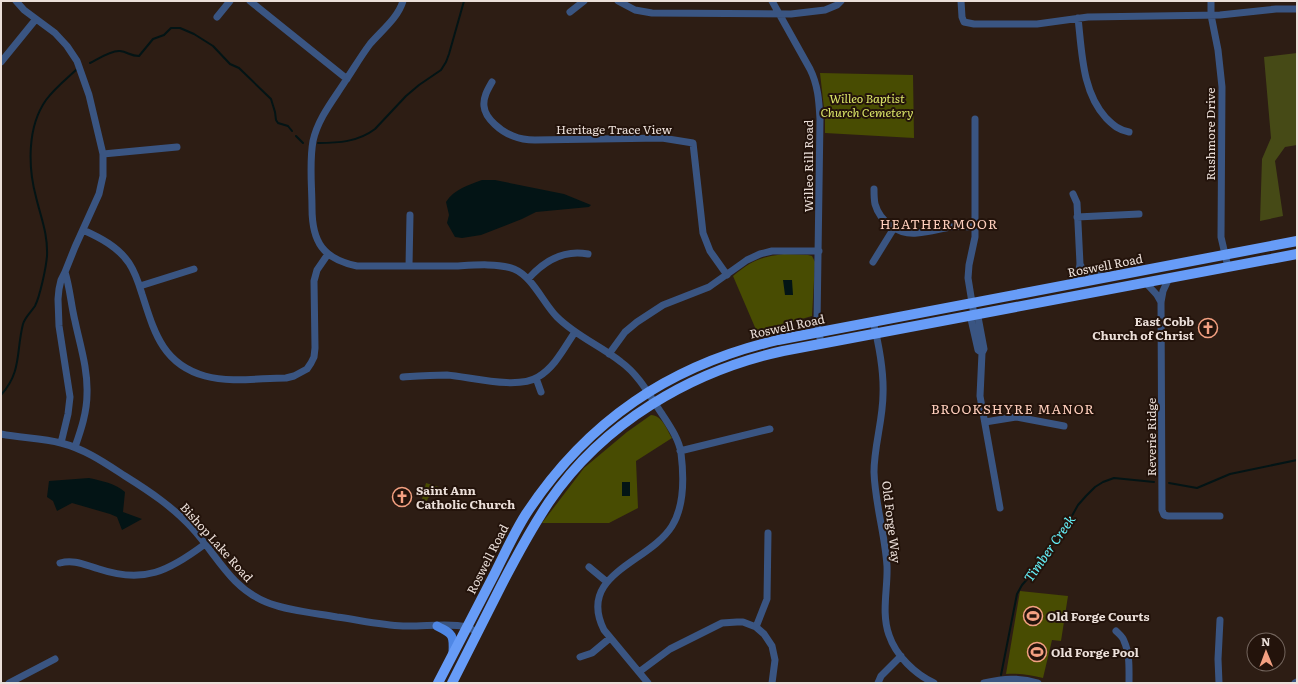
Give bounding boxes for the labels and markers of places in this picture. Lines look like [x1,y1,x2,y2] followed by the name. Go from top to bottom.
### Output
[1092,312,1195,344] place label: East Cobb Church of Christ
[1197,317,1219,339] church icon: East Cobb Church of Christ
[416,481,515,513] place label: Saint Ann Catholic Church
[391,486,413,508] church icon: Saint Ann Catholic Church
[1022,605,1044,627] sports icon: Old Forge Courts
[1047,607,1149,625] place label: Old Forge Courts
[1026,641,1048,663] sports icon: Old Forge Pool
[1051,643,1140,661] place label: Old Forge Pool

